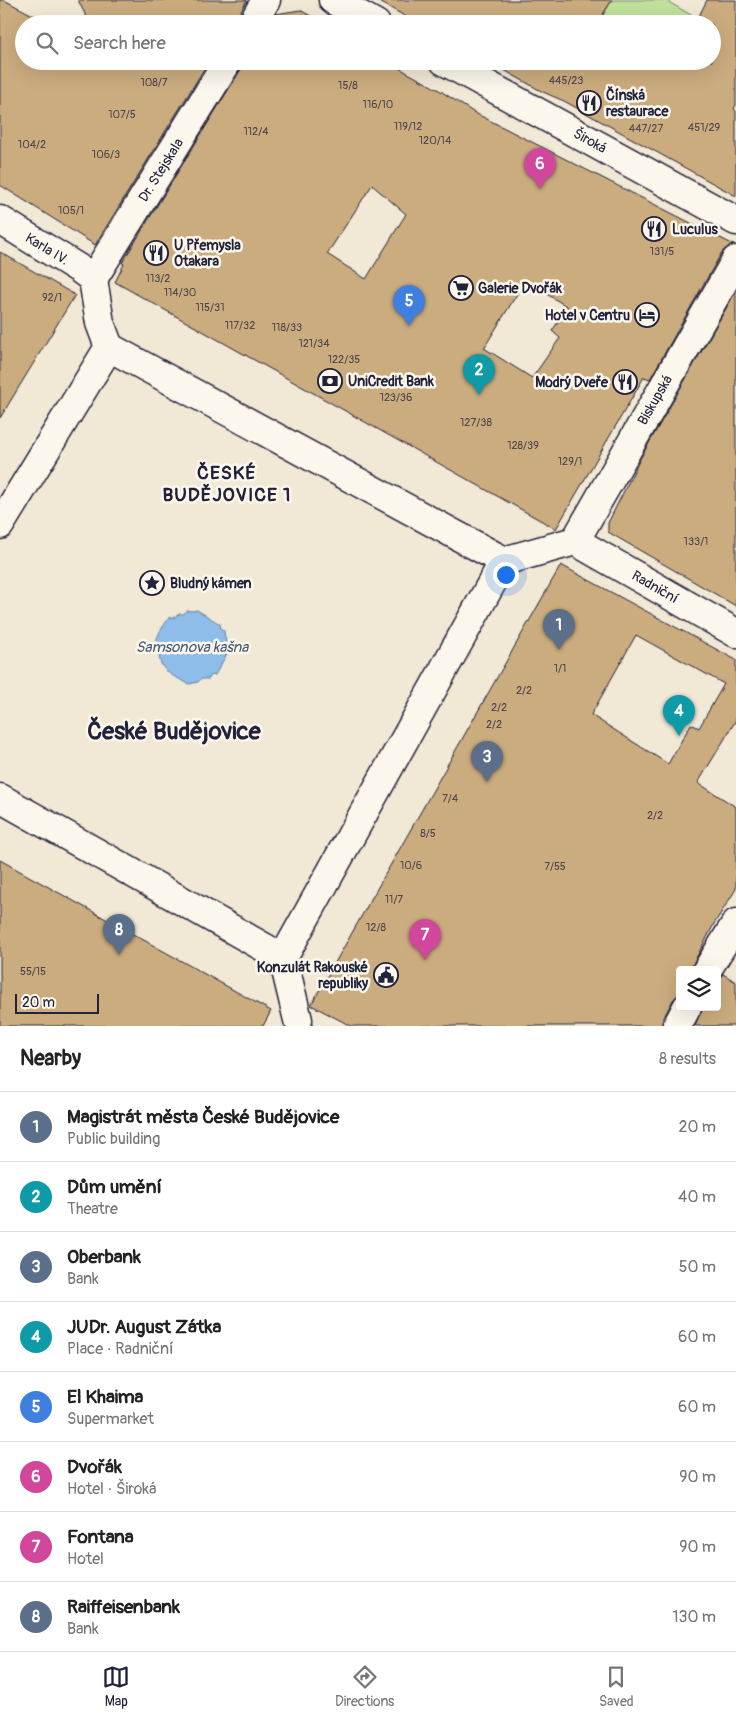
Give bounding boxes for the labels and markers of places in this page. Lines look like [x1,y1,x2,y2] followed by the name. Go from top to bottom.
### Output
[606,86,669,120] place label: Čínská restaurace
[576,90,602,116] restaurant icon: Čínská restaurace
[524,148,556,189] pin: 6
[641,216,667,242] restaurant icon: Luculus
[672,221,718,238] place label: Luculus
[174,237,241,270] place label: U Přemysla Otakara
[143,240,169,266] restaurant icon: U Přemysla Otakara
[448,275,474,301] supermarket icon: Galerie Dvořák
[478,280,562,297] place label: Galerie Dvořák
[393,285,425,326] pin: 5
[634,302,660,328] hotel icon: Hotel v Centru
[545,307,630,324] place label: Hotel v Centru
[463,354,495,395] pin: 2
[317,368,343,394] bank icon: UniCredit Bank
[612,369,638,395] restaurant icon: Modrý Dveře
[348,373,434,390] place label: UniCredit Bank
[535,374,609,391] place label: Modrý Dveře
[139,570,165,596] place icon: Bludný kámen
[170,575,252,592] place label: Bludný kámen
[543,609,575,650] pin: 1
[663,695,695,736] pin: 4
[471,741,503,782] pin: 3
[103,914,135,955] pin: 8
[409,919,441,960] pin: 7
[257,959,369,992] place label: Konzulát Rakouské republiky
[373,962,399,988] public building icon: Konzulát Rakouské republiky

